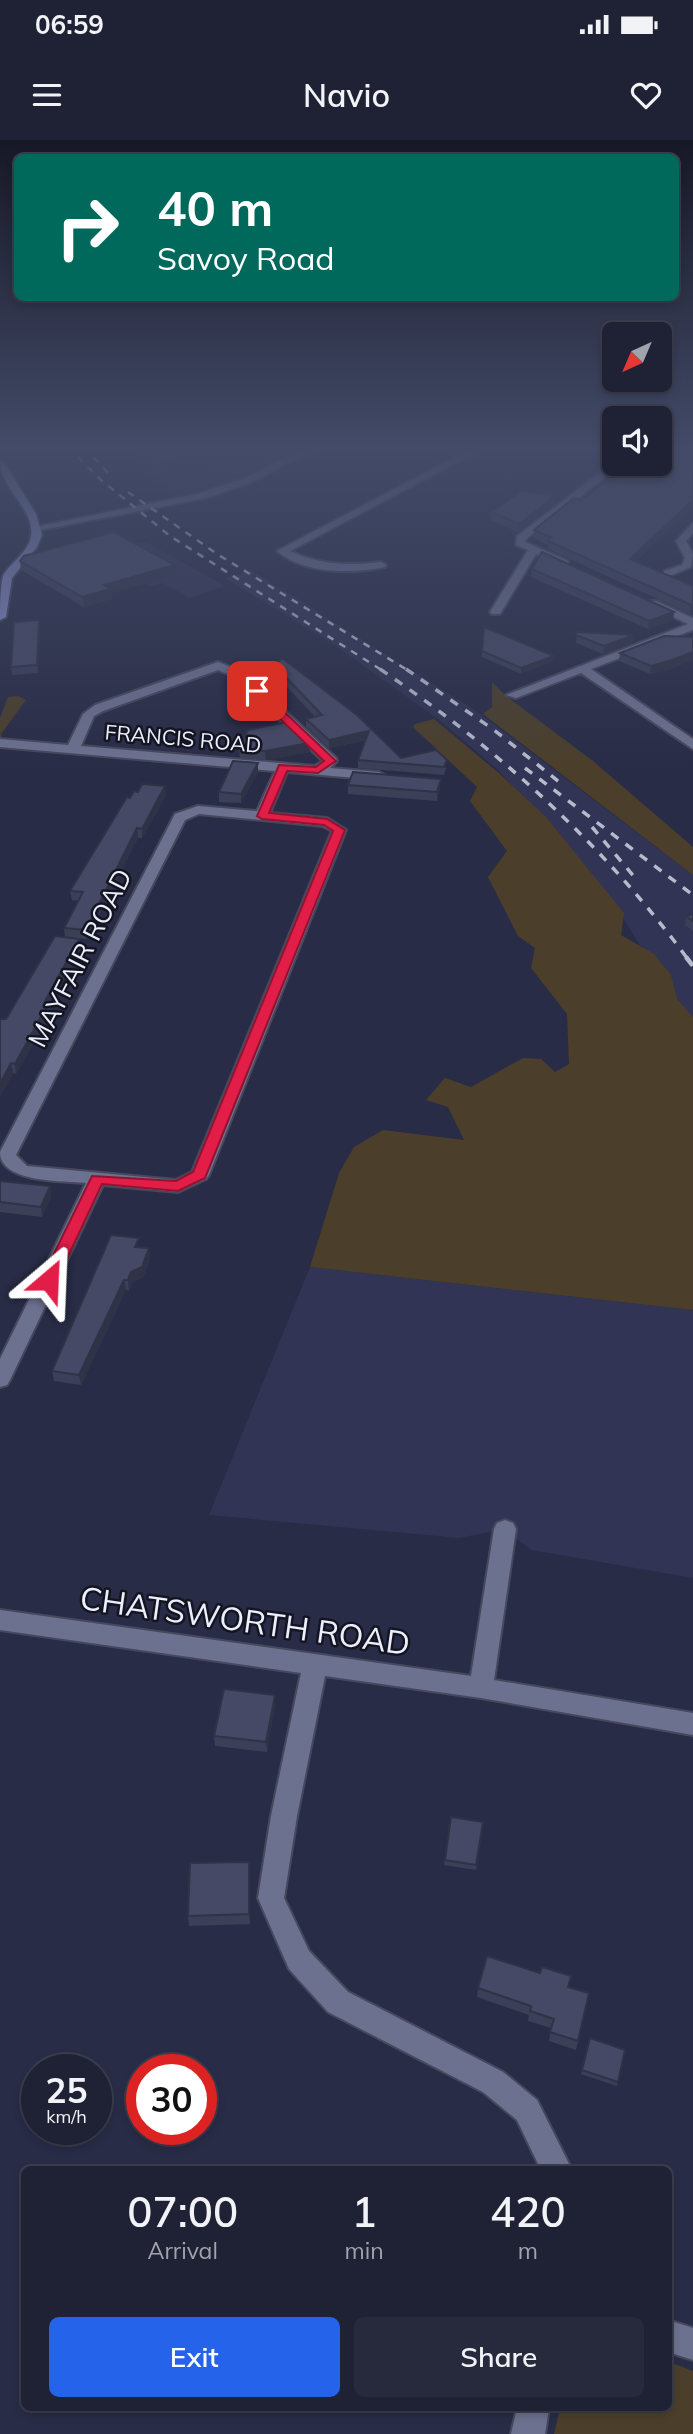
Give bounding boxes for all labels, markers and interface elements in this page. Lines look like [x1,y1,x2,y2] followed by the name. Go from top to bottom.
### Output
[35,8,104,41] text: 06:59
[303,75,390,115] text: Navio
[28,76,66,114] icon: menu
[627,76,665,114] icon: heart
[157,177,273,238] text: 40 m
[42,182,133,273] icon: right
[157,238,335,278] text: Savoy Road
[602,322,672,392] north arrow
[602,322,672,476] map controls
[602,406,672,476] button: sound
[227,661,287,721] pin
[238,672,276,710] icon: arrive
[104,718,262,758] street label: FRANCIS ROAD
[20,863,139,1052] street label: MAYFAIR ROAD
[12,1243,86,1317] position arrow
[78,1577,413,1663] street label: CHATSWORTH ROAD
[126,2054,217,2145] speed limit sign: 30
[45,2068,88,2112] text: 25
[46,2105,87,2128] text: km/h
[127,2185,238,2238] text: 07:00
[351,2185,377,2238] text: 1
[490,2185,566,2238] text: 420
[148,2236,218,2265] text: Arrival
[344,2236,384,2265] text: min
[518,2236,538,2265] text: m
[49,2317,340,2397] button: Exit
[354,2317,644,2397] button: Share

